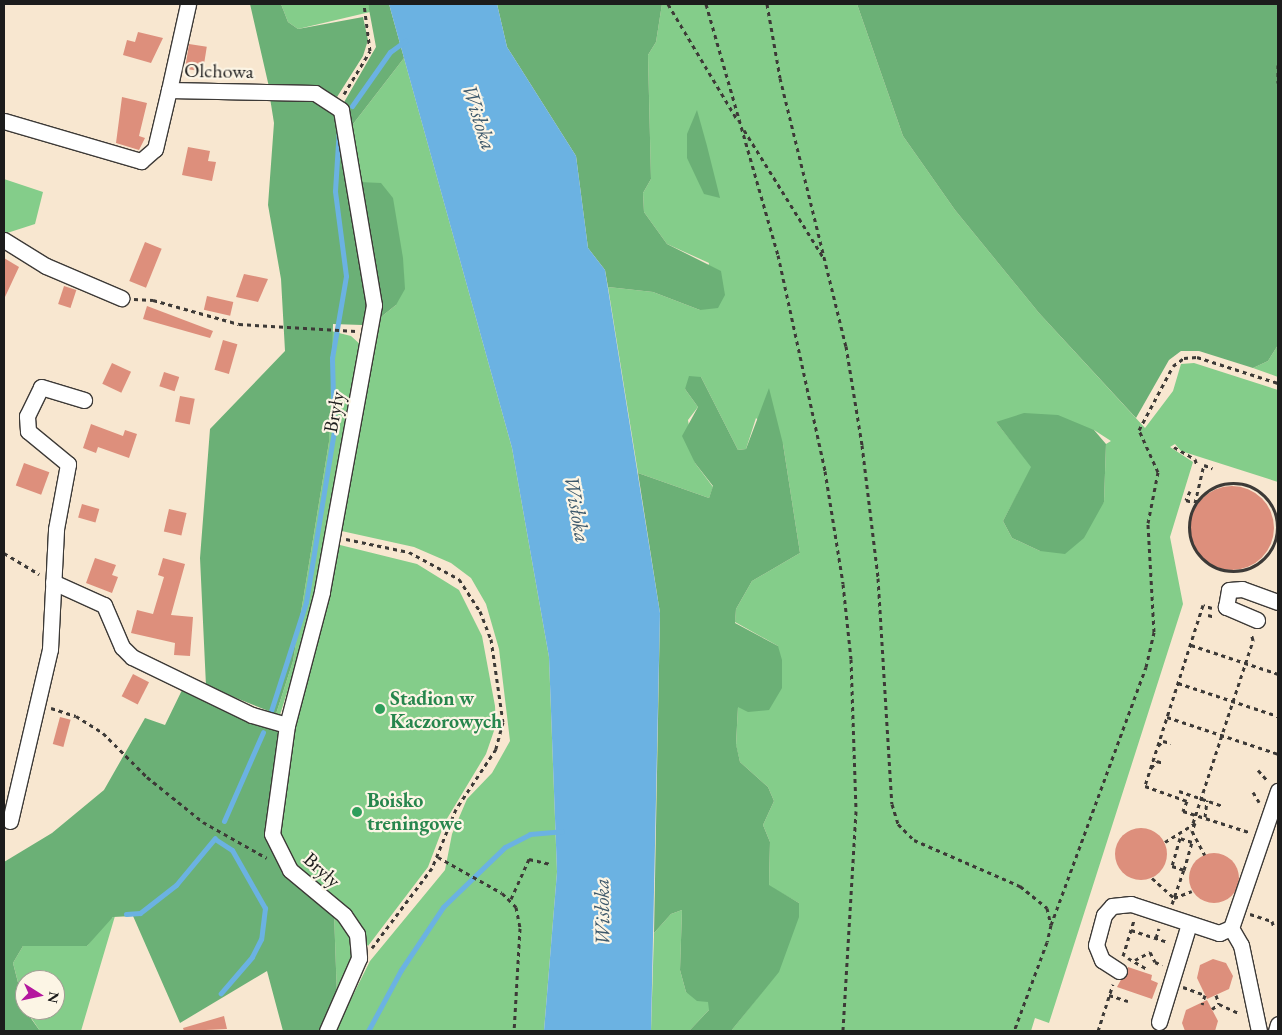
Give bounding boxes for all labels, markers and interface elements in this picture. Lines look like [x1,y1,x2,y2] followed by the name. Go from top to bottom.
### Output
[184,58,254,84] street label: Olchowa
[457,81,501,153] water label: Wisłoka
[318,389,350,435] street label: Bryły
[559,474,595,544] water label: Wisłoka
[390,686,502,733] place label: Stadion w Kaczorowych
[374,703,386,715] marker: Stadion w Kaczorowych
[367,788,462,835] place label: Boisko treningowe
[351,806,363,818] marker: Boisko treningowe
[299,847,345,893] street label: Bryły
[589,878,615,946] water label: Wisłoka
[15,970,65,1020] north arrow
[44,990,64,1005] text: N

